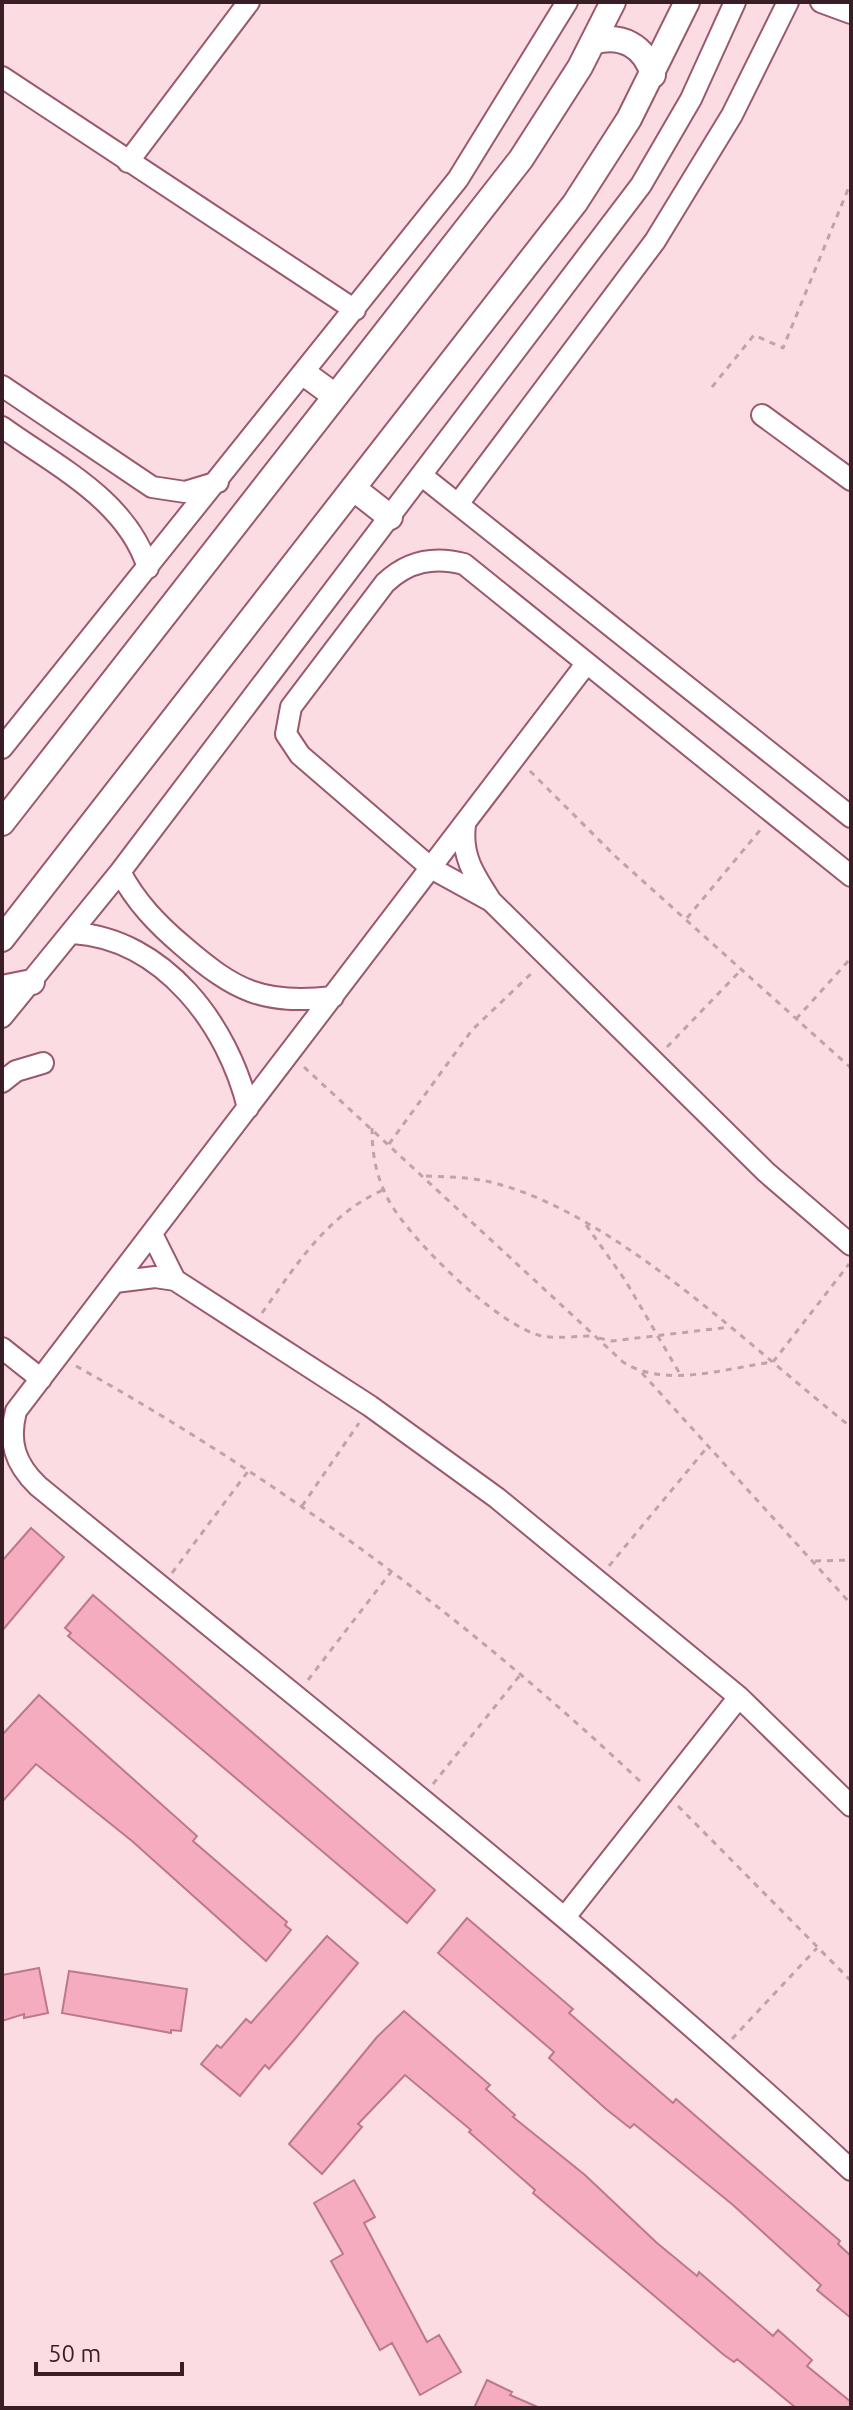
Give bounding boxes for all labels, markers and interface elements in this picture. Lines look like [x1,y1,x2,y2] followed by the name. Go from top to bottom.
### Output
[36,2326,182,2376] scale bar
[48,2340,101,2367] text: 50 m

